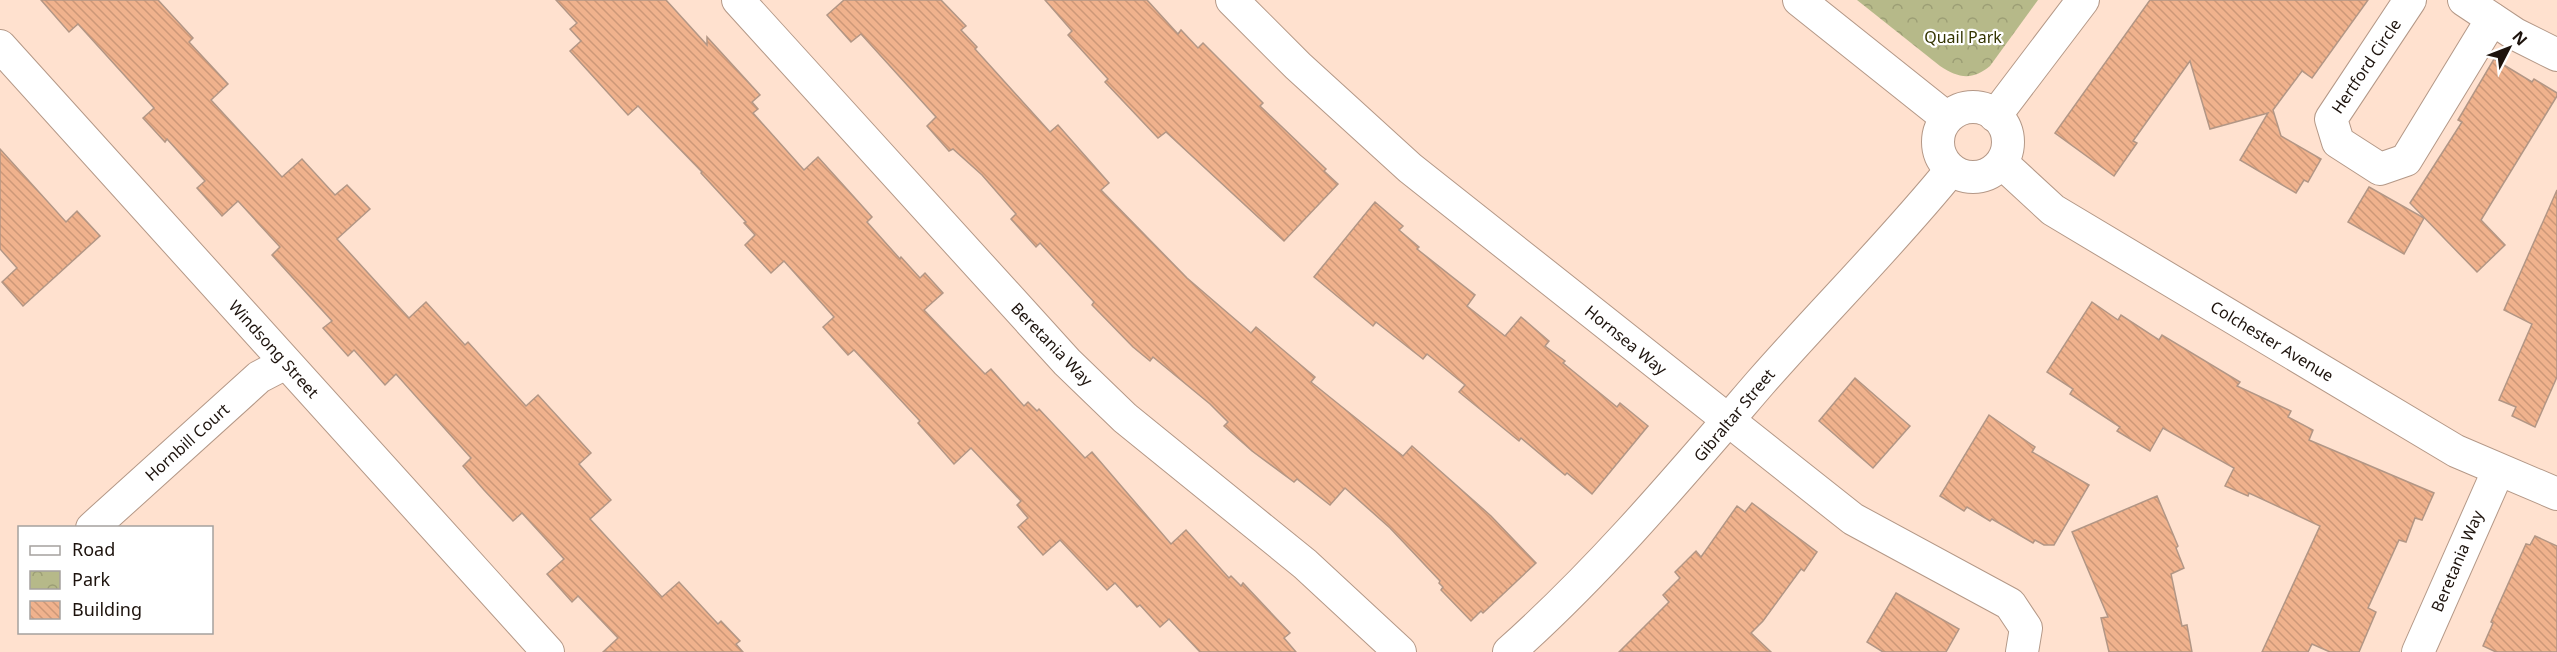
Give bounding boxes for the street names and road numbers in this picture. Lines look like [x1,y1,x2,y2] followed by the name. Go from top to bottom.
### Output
[2326,14,2406,118] street label: Hertford Circle
[224,295,324,403] street label: Windsong Street
[2206,296,2338,386] street label: Colchester Avenue
[1006,297,1098,391] street label: Beretania Way
[1580,300,1672,380] street label: Hornsea Way
[1689,364,1780,466] street label: Gibraltar Street
[140,398,234,486] street label: Hornbill Court
[2426,506,2489,615] street label: Beretania Way

